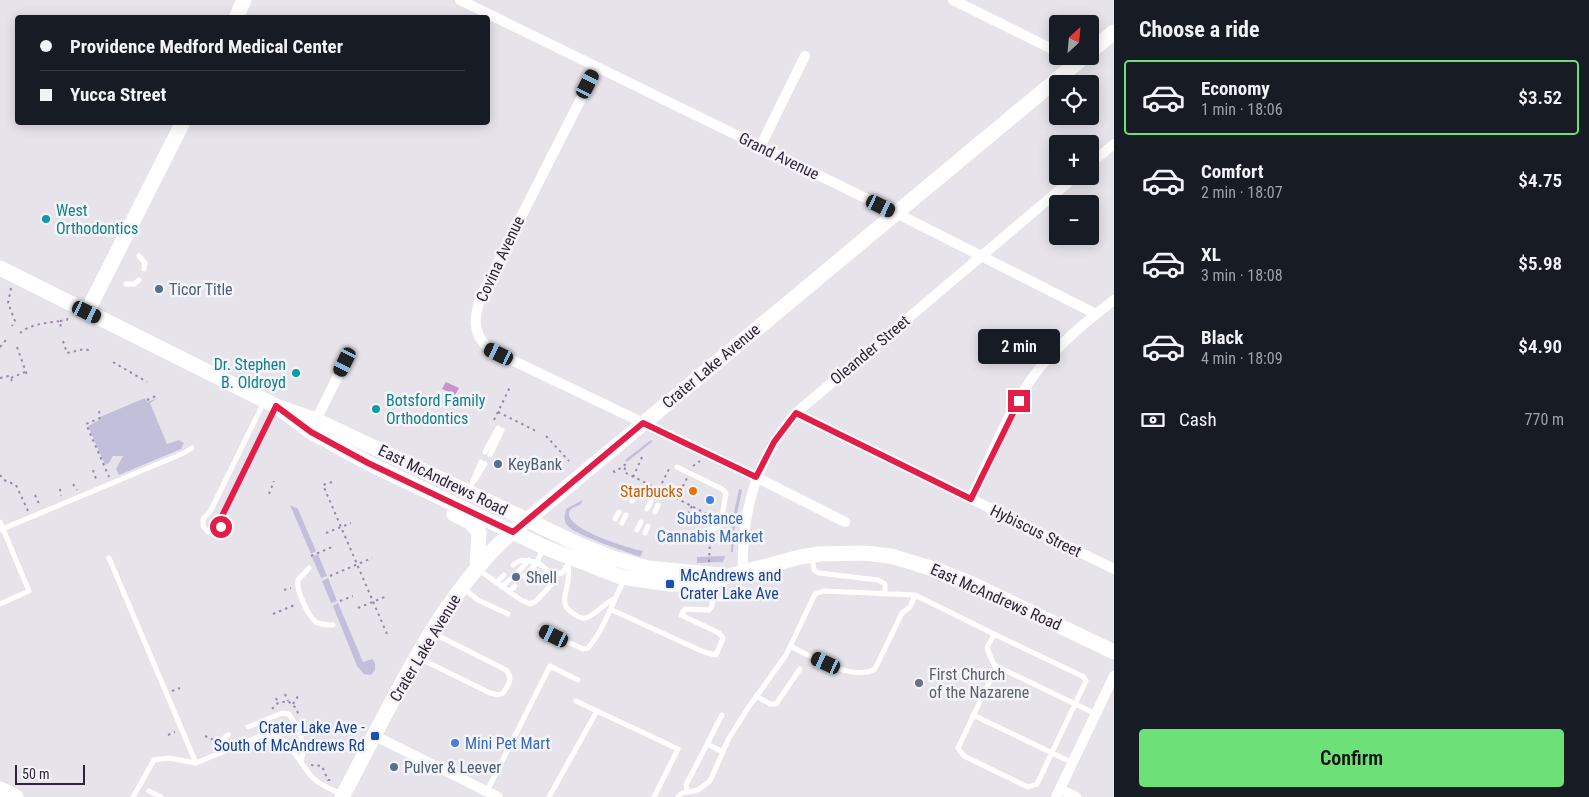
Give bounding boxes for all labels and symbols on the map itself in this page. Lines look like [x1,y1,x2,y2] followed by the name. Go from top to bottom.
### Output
[1049,15,1099,65] north arrow
[574,67,601,101] car
[736,128,822,184] street label: Grand Avenue
[864,193,897,219] car
[56,201,138,238] place label: West Orthodontics
[40,213,52,225] marker: West Orthodontics
[472,213,528,305] street label: Covina Avenue
[169,280,233,299] place label: Ticor Title
[153,283,165,295] marker: Ticor Title
[70,299,103,325] car
[826,311,914,389] street label: Oleander Street
[658,320,764,412] street label: Crater Lake Avenue
[978,328,1060,364] callout: 2 min
[482,341,515,367] car
[331,345,358,379] car
[214,355,286,392] place label: Dr. Stephen B. Oldroyd
[290,367,302,379] marker: Dr. Stephen B. Oldroyd
[1008,390,1030,412] route end
[386,391,486,428] place label: Botsford Family Orthodontics
[370,403,382,415] marker: Botsford Family Orthodontics
[375,440,511,520] street label: East McAndrews Road
[508,455,563,474] place label: KeyBank
[492,458,504,470] marker: KeyBank
[620,482,683,501] place label: Starbucks
[687,485,699,497] marker: Starbucks
[704,494,716,506] marker: Substance Cannabis Market
[987,501,1085,561] street label: Hybiscus Street
[657,509,763,546] place label: Substance Cannabis Market
[210,516,232,538] route start
[928,560,1064,634] street label: East McAndrews Road
[680,566,781,603] place label: McAndrews and Crater Lake Ave
[526,568,557,587] place label: Shell
[510,571,522,583] marker: Shell
[664,578,676,590] marker: McAndrews and Crater Lake Ave
[386,591,464,705] street label: Crater Lake Avenue
[537,623,570,649] car
[809,650,842,676] car
[929,665,1029,702] place label: First Church of the Nazarene
[913,677,925,689] marker: First Church of the Nazarene
[214,718,365,755] place label: Crater Lake Ave - South of McAndrews Rd
[369,730,381,742] marker: Crater Lake Ave - South of McAndrews Rd
[465,734,551,753] place label: Mini Pet Mart
[449,737,461,749] marker: Mini Pet Mart
[404,758,501,777] place label: Pulver & Leever
[388,761,400,773] marker: Pulver & Leever
[15,762,85,785] scale bar

